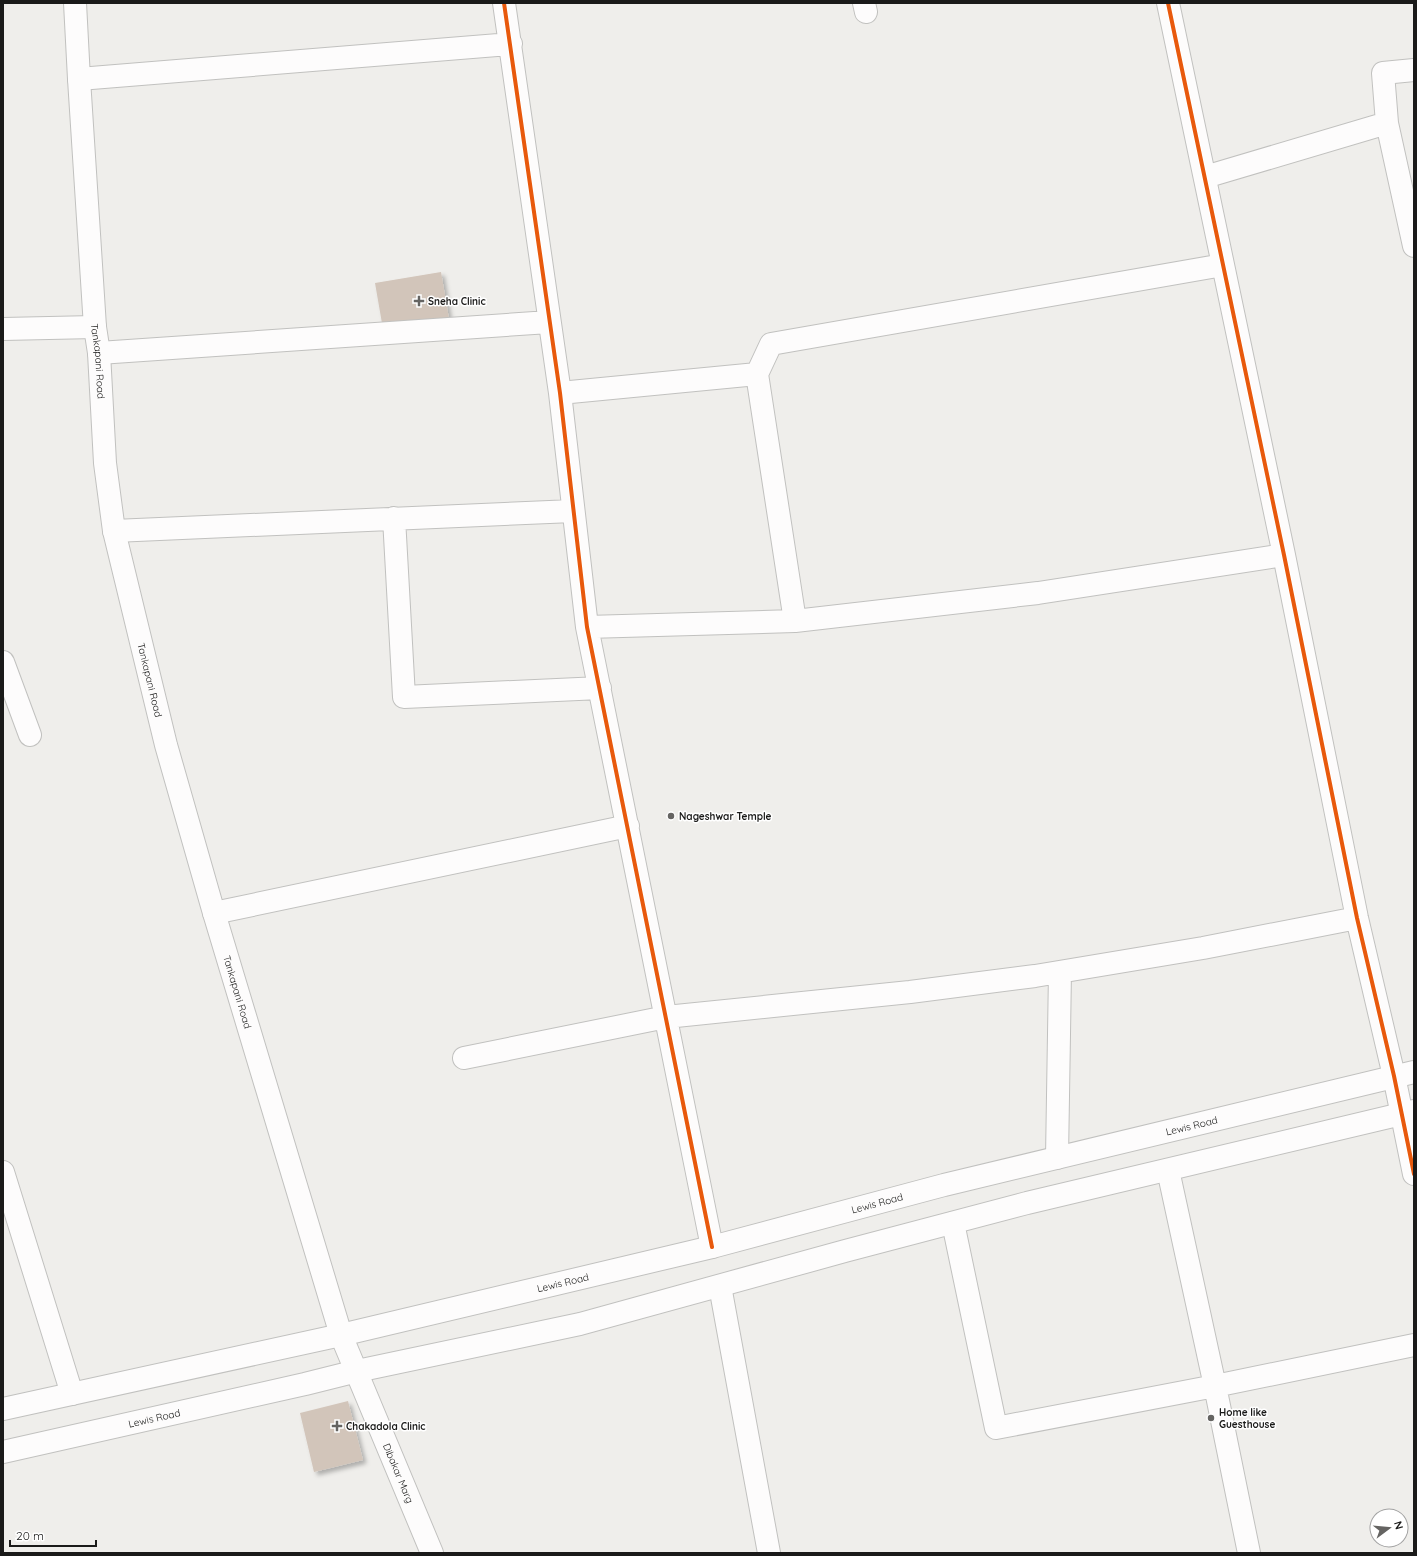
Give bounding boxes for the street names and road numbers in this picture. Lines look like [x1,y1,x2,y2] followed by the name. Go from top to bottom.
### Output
[88,323,108,399] street label: Tankapani Road
[135,642,165,718] street label: Tankapani Road
[221,954,255,1030] street label: Tankapani Road
[1164,1113,1219,1138] street label: Lewis Road
[850,1190,904,1216] street label: Lewis Road
[536,1270,590,1295] street label: Lewis Road
[127,1406,181,1430] street label: Lewis Road
[380,1441,417,1505] street label: Dibakar Marg

